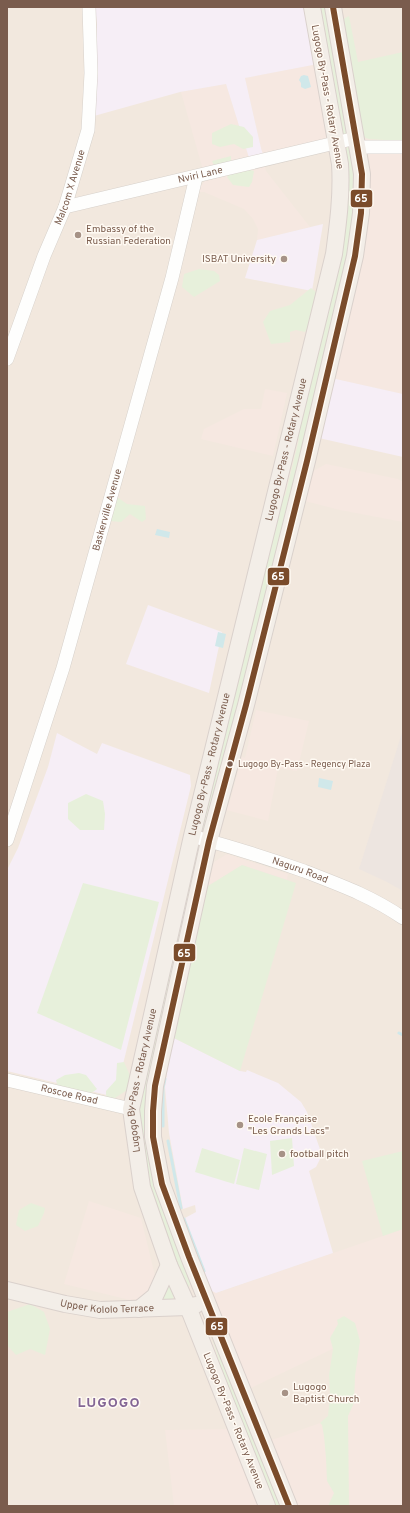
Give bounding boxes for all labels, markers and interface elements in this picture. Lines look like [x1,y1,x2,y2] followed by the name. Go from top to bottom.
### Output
[308,24,346,170] street label: Lugogo By-Pass - Rotary Avenue
[52,148,88,227] street label: Malcom X Avenue
[177,163,224,187] street label: Nviri Lane
[350,189,373,208] line badge: 65
[354,192,368,206] text: 65
[86,223,171,248] place label: Embassy of the Russian Federation
[73,230,83,240] marker: Embassy of the Russian Federation
[202,253,276,266] place label: ISBAT University
[279,254,289,264] marker: ISBAT University
[263,377,310,522] street label: Lugogo By-Pass - Rotary Avenue
[89,467,125,553] street label: Baskerville Avenue
[267,567,290,586] line badge: 65
[271,570,285,584] text: 65
[186,692,233,837] street label: Lugogo By-Pass - Rotary Avenue
[225,759,235,769] marker: Lugogo By-Pass - Regency Plaza
[238,759,370,770] place label: Lugogo By-Pass - Regency Plaza
[271,854,330,886] street label: Naguru Road
[173,943,196,962] line badge: 65
[177,947,191,961] text: 65
[124,1007,160,1153] street label: Lugogo By-Pass - Rotary Avenue
[39,1082,99,1108] street label: Roscoe Road
[248,1113,329,1138] place label: Ecole Française "Les Grands Lacs"
[235,1120,245,1130] marker: Ecole Française "Les Grands Lacs"
[290,1148,349,1161] place label: football pitch
[277,1149,287,1159] marker: football pitch
[59,1297,154,1317] street label: Upper Kololo Terrace
[205,1317,228,1336] line badge: 65
[210,1320,224,1334] text: 65
[200,1351,266,1491] street label: Lugogo By-Pass - Rotary Avenue
[293,1381,360,1406] place label: Lugogo Baptist Church
[280,1388,290,1398] marker: Lugogo Baptist Church
[77,1395,141,1412] district label: LUGOGO

